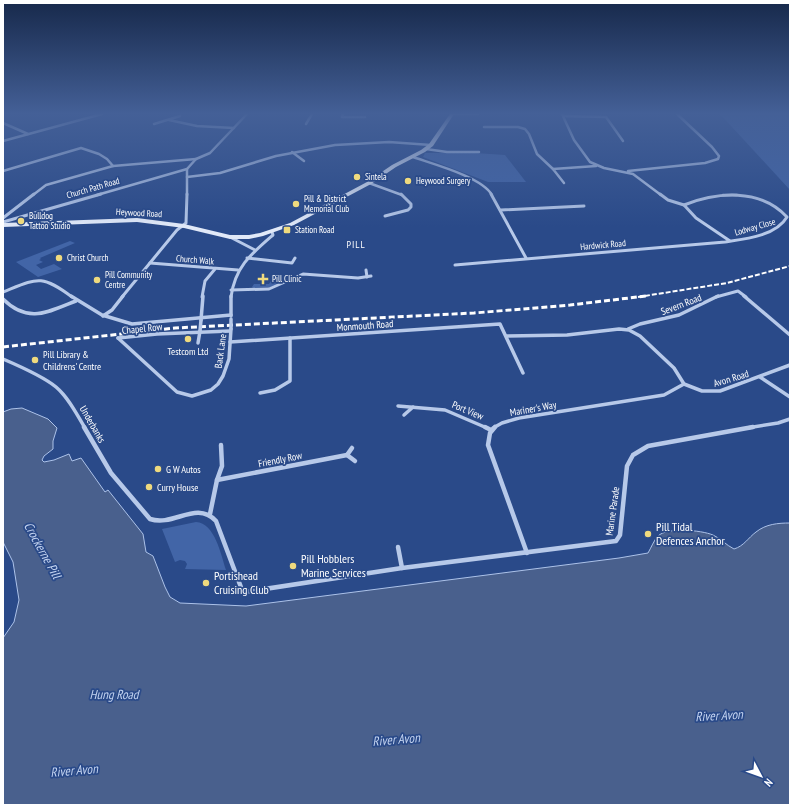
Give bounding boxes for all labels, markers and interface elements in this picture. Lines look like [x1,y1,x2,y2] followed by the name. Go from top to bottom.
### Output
[365,171,387,182] place label: Sintela
[352,172,362,182] marker: Sintela
[65,175,121,200] street label: Church Path Road
[416,175,471,186] place label: Heywood Surgery
[403,176,413,186] marker: Heywood Surgery
[304,193,349,214] place label: Pill & District Memorial Club
[291,199,301,209] marker: Pill & District Memorial Club
[116,206,162,219] street label: Heywood Road
[29,210,71,231] place label: Bulldog Tattoo Studio
[733,215,777,238] street label: Lodway Close
[16,216,26,226] marker: Bulldog Tattoo Studio
[295,224,335,235] place label: Station Road
[282,225,292,235] marker: Station Road
[580,237,626,252] street label: Hardwick Road
[346,238,366,251] district label: PILL
[67,252,109,263] place label: Christ Church
[175,252,215,267] street label: Church Walk
[54,253,64,263] marker: Christ Church
[105,269,153,290] place label: Pill Community Centre
[257,273,269,285] marker: Pill Clinic
[272,273,302,284] place label: Pill Clinic
[92,275,102,285] marker: Pill Community Centre
[659,291,703,318] street label: Severn Road
[336,317,394,334] street label: Monmouth Road
[121,320,163,337] street label: Chapel Row
[212,333,229,369] street label: Back Lane
[183,334,193,344] marker: Testcom Ltd
[168,345,208,358] place label: Testcom Ltd
[43,348,101,373] place label: Pill Library & Childrens' Centre
[30,355,40,365] marker: Pill Library & Childrens' Centre
[712,367,750,390] street label: Avon Road
[450,398,486,423] street label: Port View
[509,398,558,419] street label: Mariner's Way
[77,403,109,446] street label: Underbanks
[257,449,303,470] street label: Friendly Row
[166,463,201,476] place label: G W Autos
[153,464,163,474] marker: G W Autos
[157,481,198,494] place label: Curry House
[144,482,154,492] marker: Curry House
[603,486,622,536] street label: Marine Parade
[20,519,66,583] water label: Crockerne Pill
[656,519,725,548] place label: Pill Tidal Defences Anchor
[643,529,653,539] marker: Pill Tidal Defences Anchor
[301,551,366,580] place label: Pill Hobblers Marine Services
[288,561,298,571] marker: Pill Hobblers Marine Services
[214,568,269,597] place label: Portishead Cruising Club
[201,578,211,588] marker: Portishead Cruising Club
[90,686,141,703] water label: Hung Road
[695,706,745,725] water label: River Avon
[372,729,422,750] water label: River Avon
[741,756,781,796] north arrow
[50,760,100,781] water label: River Avon
[761,776,776,789] text: N

